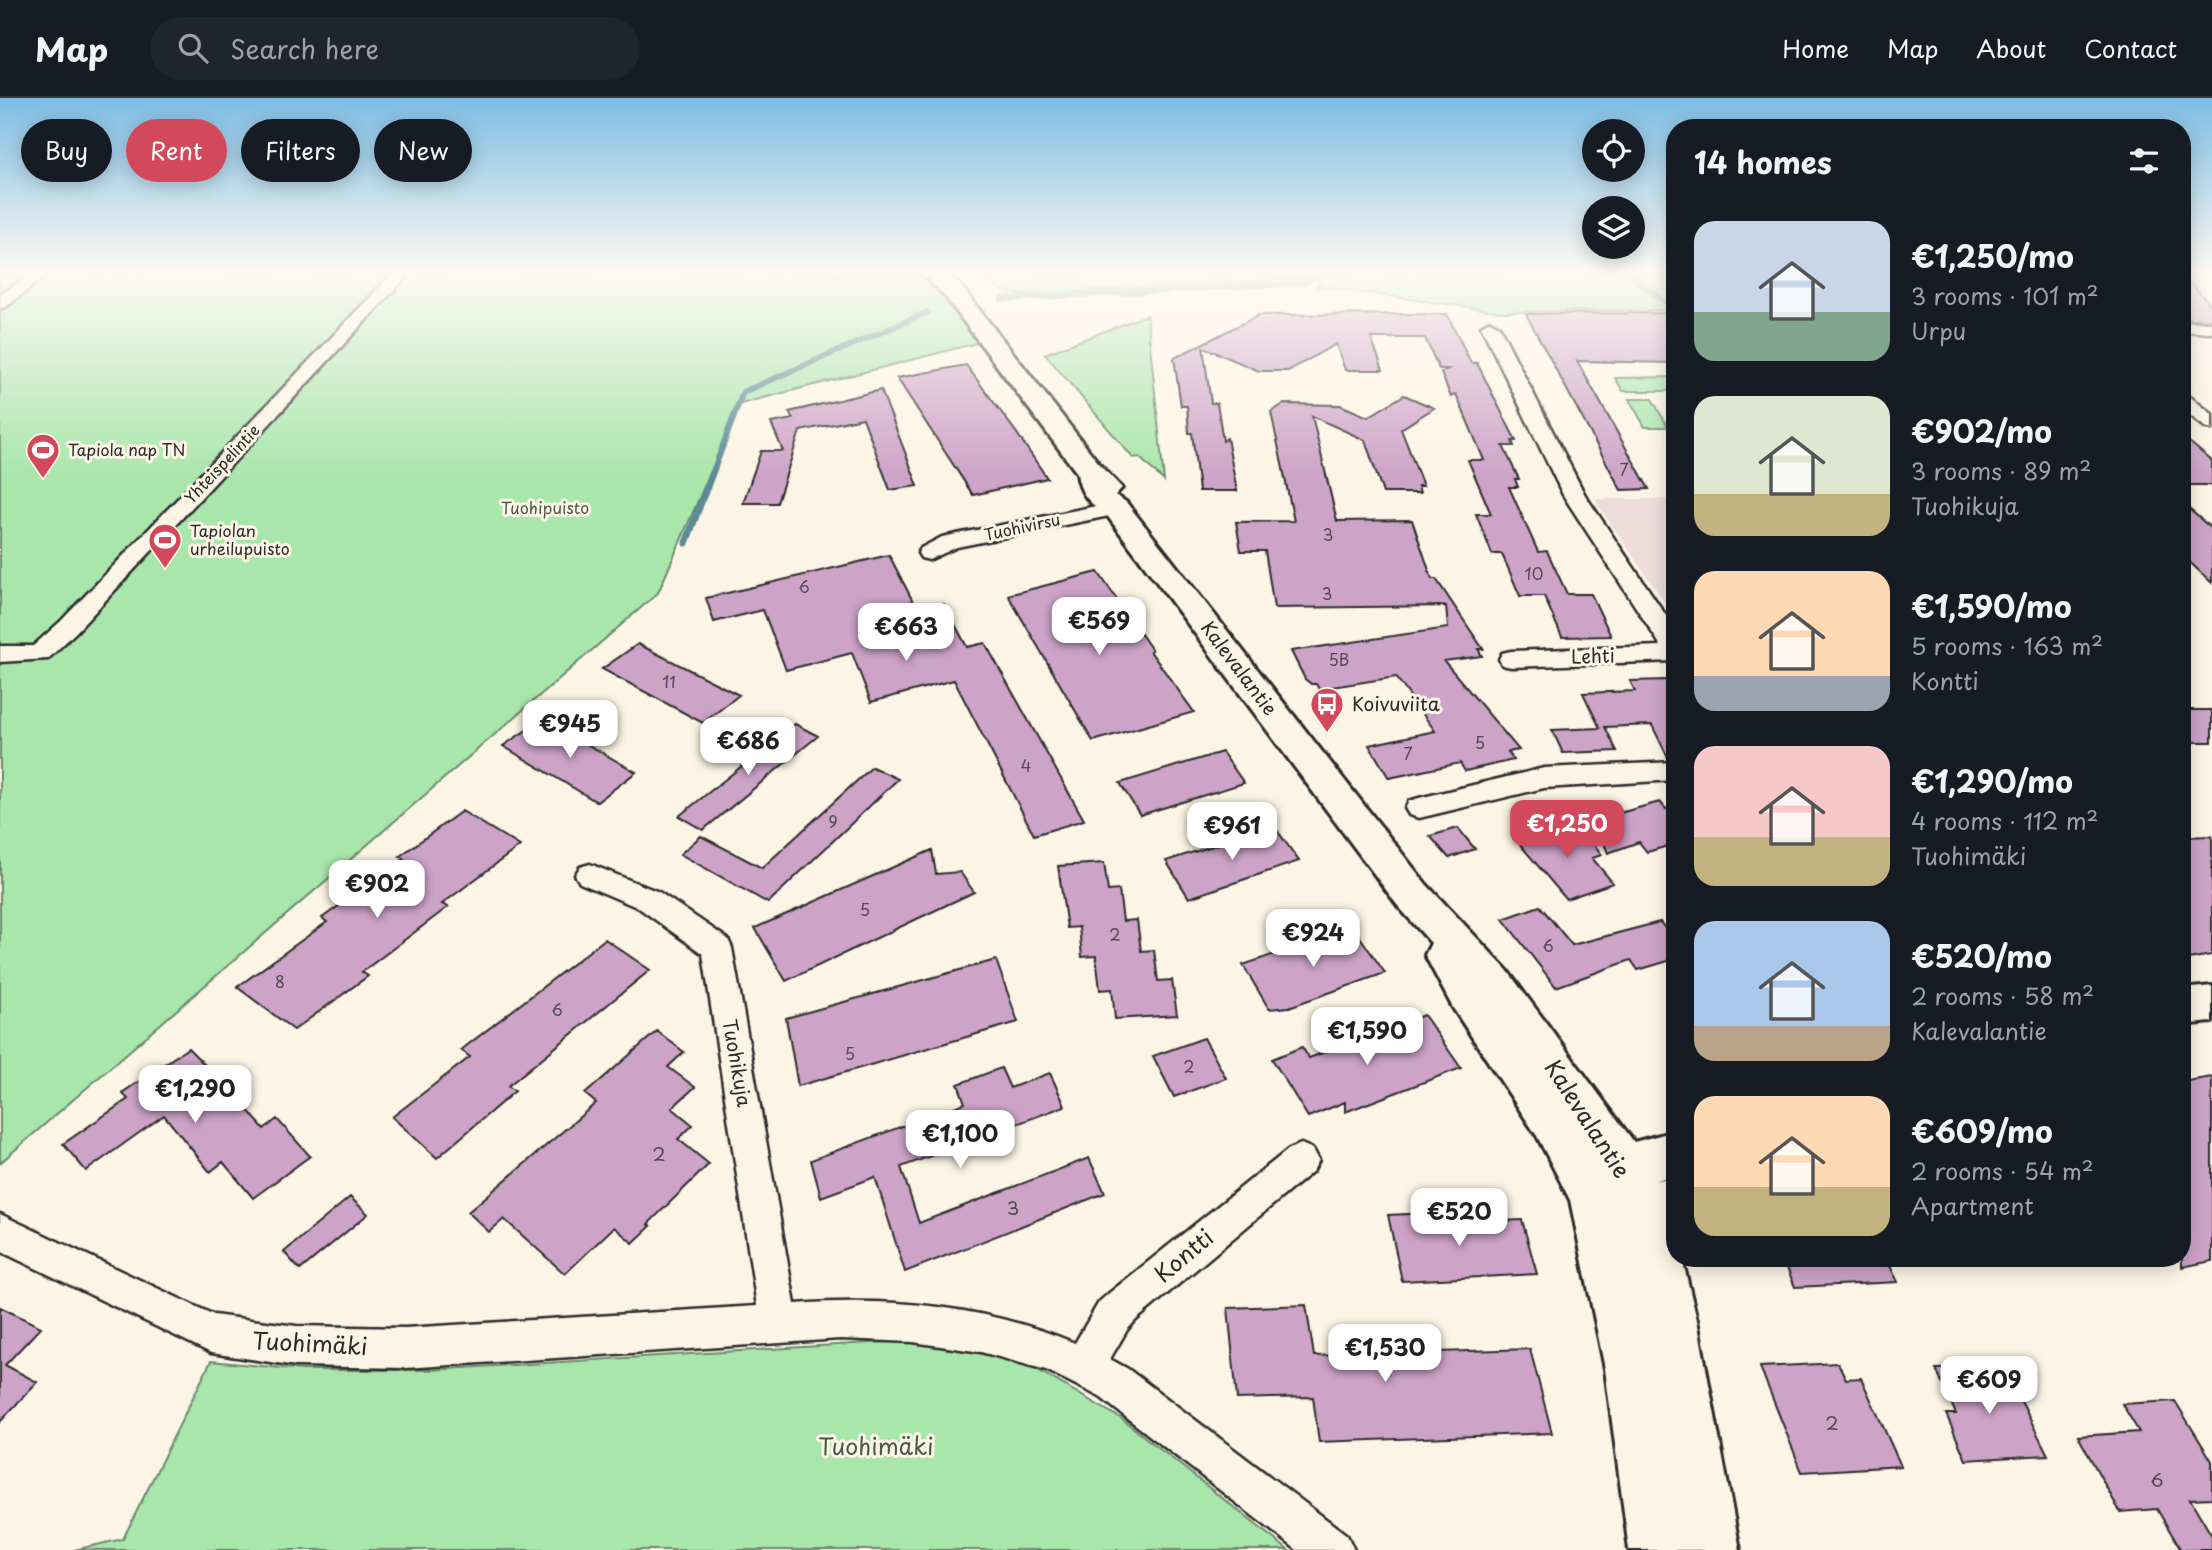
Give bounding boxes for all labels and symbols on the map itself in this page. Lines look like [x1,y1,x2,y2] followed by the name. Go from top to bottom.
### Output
[178,418,265,508] street label: Yhteispelintie
[24,431,62,480] sports icon: Tapiola nap TN
[68,437,186,461] place label: Tapiola nap TN
[1619,457,1629,481] house number: 7
[501,495,589,519] park label: Tuohipuisto
[981,506,1062,546] street label: Tuohivirsu
[190,518,290,560] place label: Tapiolan urheilupuisto
[146,521,184,570] sports icon: Tapiolan urheilupuisto
[1323,522,1333,546] house number: 3
[1525,561,1543,585] house number: 10
[798,574,810,598] house number: 6
[1322,581,1332,605] house number: 3
[1058,598,1140,657] pin: €569
[865,603,947,663] pin: €663
[1195,614,1285,721] street label: Kalevalantie
[1571,640,1615,670] street label: Lehti
[1329,647,1349,671] house number: 5B
[662,669,676,693] house number: 11
[1308,685,1346,734] bus stop icon: Koivuviita
[1352,689,1440,717] place label: Koivuviita
[529,700,611,760] pin: €945
[707,718,789,777] pin: €686
[1475,730,1485,754] house number: 5
[1403,741,1413,765] house number: 7
[1021,753,1031,777] house number: 4
[1510,800,1624,860] pin: €1,250
[1191,802,1273,862] pin: €961
[828,809,838,833] house number: 9
[336,860,418,920] pin: €902
[860,897,870,921] house number: 5
[1272,910,1354,969] pin: €924
[1109,922,1121,946] house number: 2
[1542,933,1554,957] house number: 6
[275,969,285,993] house number: 8
[551,997,563,1021] house number: 6
[1310,1007,1424,1067] pin: €1,590
[716,1017,760,1109] street label: Tuohikuja
[845,1041,855,1065] house number: 5
[1537,1052,1640,1185] street label: Kalevalantie
[1183,1054,1195,1078] house number: 2
[138,1066,252,1125] pin: €1,290
[903,1110,1017,1170] pin: €1,100
[652,1139,666,1167] house number: 2
[1418,1188,1500,1248] pin: €520
[1007,1193,1019,1221] house number: 3
[1146,1220,1220,1290] street label: Kontti
[252,1322,369,1363] street label: Tuohimäki
[1328,1324,1442,1384] pin: €1,530
[1948,1356,2030,1416] pin: €609
[1825,1408,1839,1436] house number: 2
[818,1428,934,1463] park label: Tuohimäki
[2150,1465,2164,1493] house number: 6

